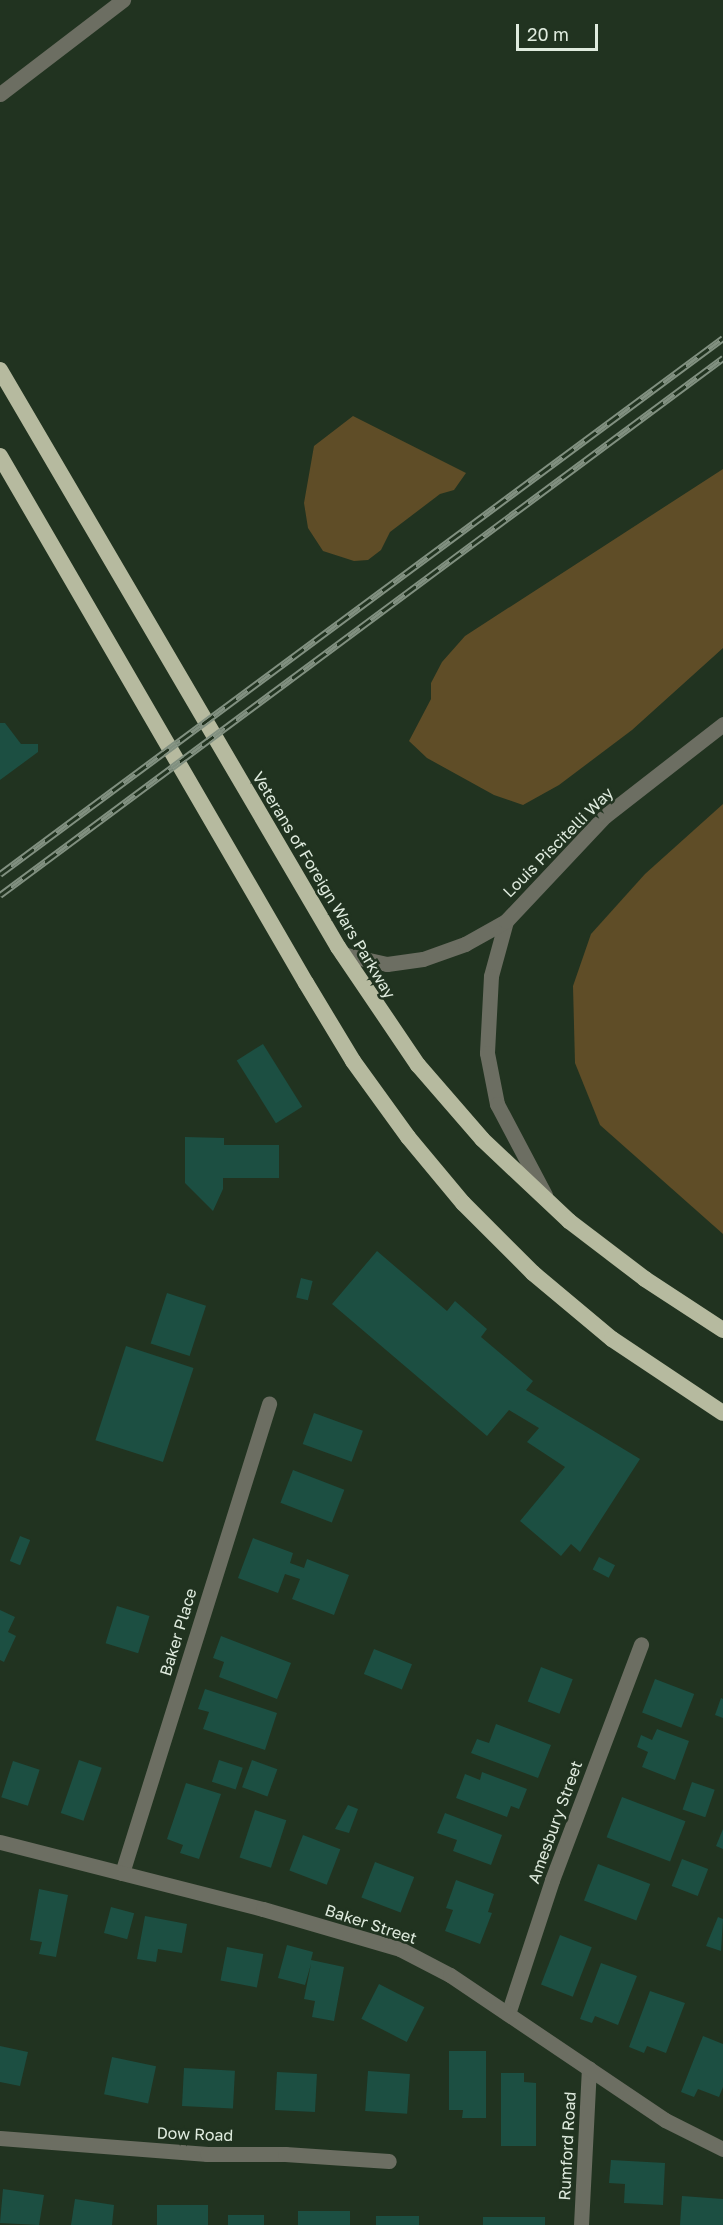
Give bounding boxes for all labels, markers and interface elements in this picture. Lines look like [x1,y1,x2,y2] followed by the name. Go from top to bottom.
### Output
[519,12,602,50] scale bar
[527,23,569,45] text: 20 m
[248,768,400,1002] street label: Veterans of Foreign Wars Parkway
[499,783,617,901] street label: Louis Piscitelli Way
[156,1586,200,1678] street label: Baker Place
[524,1758,586,1886] street label: Amesbury Street
[323,1900,419,1948] street label: Baker Street
[555,2091,579,2201] street label: Rumford Road
[156,2123,234,2145] street label: Dow Road

